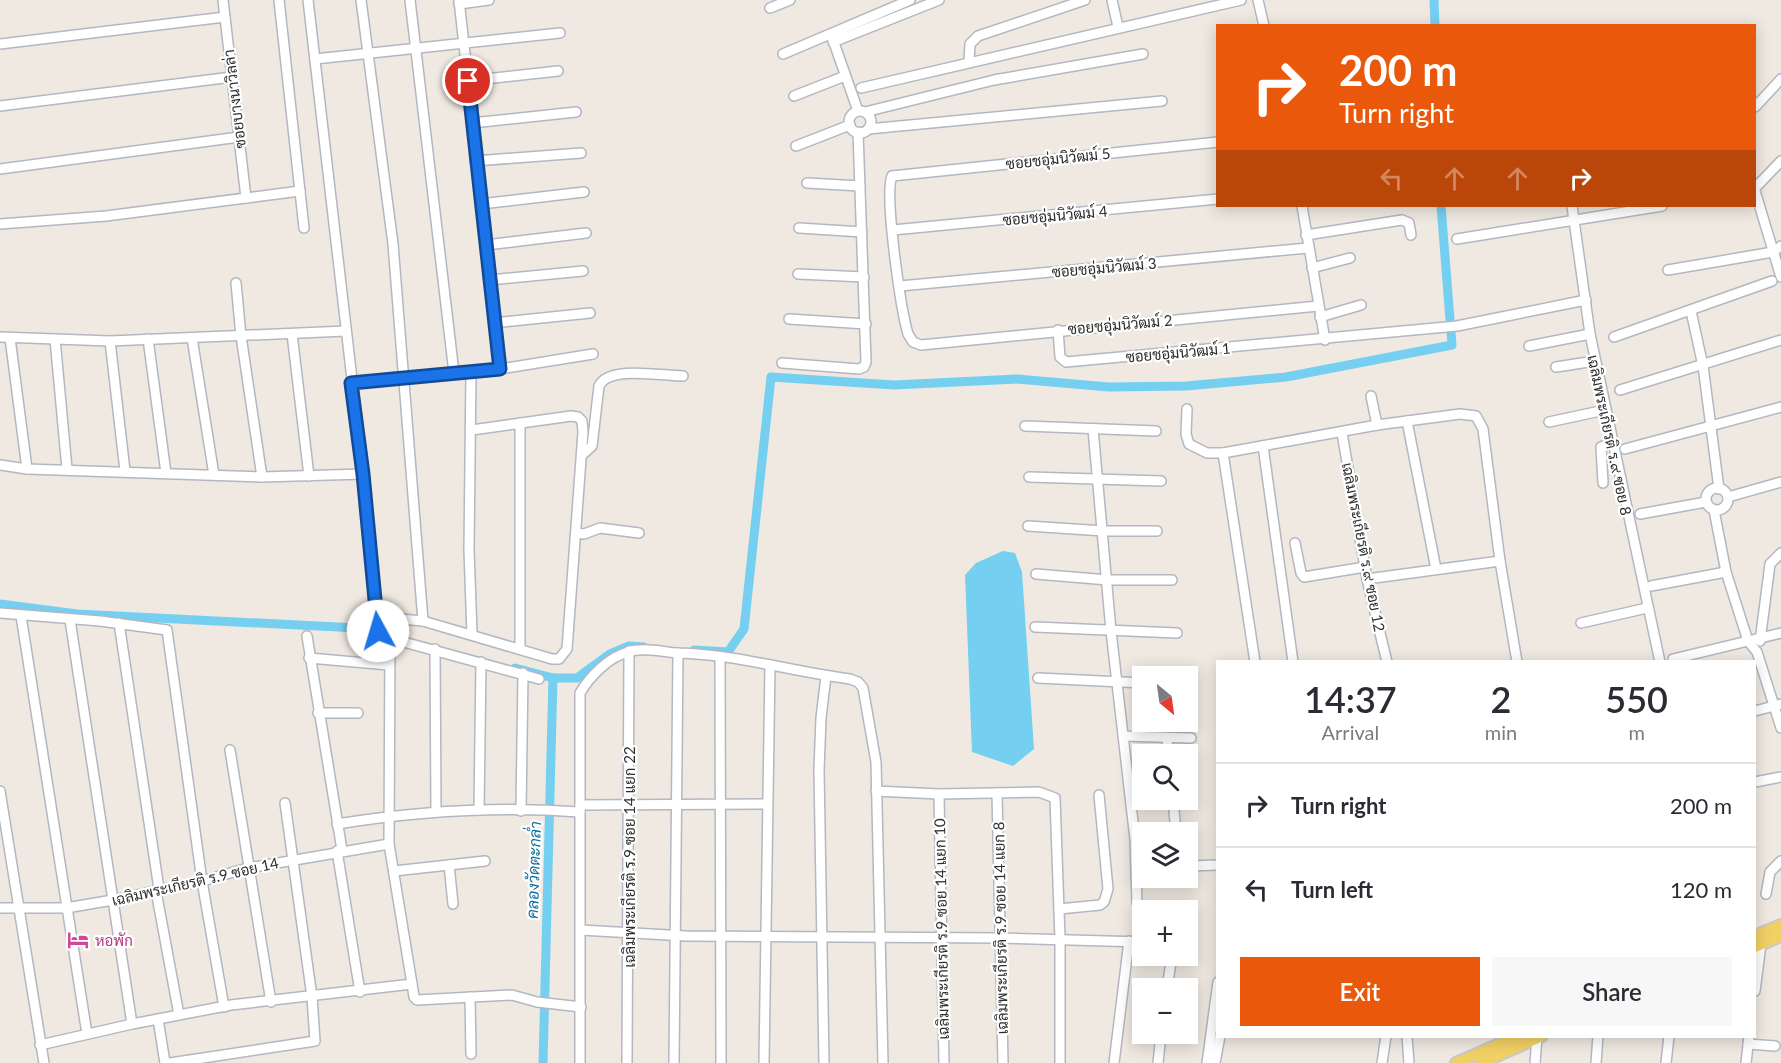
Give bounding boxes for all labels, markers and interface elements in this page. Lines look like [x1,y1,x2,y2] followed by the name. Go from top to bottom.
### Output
[1339,45,1457,95] text: 200 m
[219,48,249,150] street label: ซอยบางนาวิลล่า
[1240,48,1318,126] icon: right
[442,55,493,106] pin
[451,64,484,97] icon: arrive
[1339,96,1454,129] text: Turn right
[1005,144,1112,175] street label: ซอยชอุ่มนิวัฒม์ 5
[1375,162,1408,195] icon: left
[1438,162,1471,195] icon: ahead
[1501,162,1534,195] icon: ahead
[1564,162,1597,195] icon: right
[1002,201,1109,232] street label: ซอยชอุ่มนิวัฒม์ 4
[1051,253,1157,284] street label: ซอยชอุ่มนิวัฒม์ 3
[1067,310,1173,341] street label: ซอยชอุ่มนิวัฒม์ 2
[1125,338,1231,369] street label: ซอยชอุ่มนิวัฒม์ 1
[1584,353,1636,517] street label: เฉลิมพระเกียรติ ร.๙ ซอย 8
[1339,461,1389,633] street label: เฉลิมพระเกียรติ ร.๙ ซอย 12
[346,599,410,663] position arrow
[1132,666,1198,732] north arrow
[1132,666,1198,1044] map controls
[1304,677,1397,721] text: 14:37
[1491,677,1511,721] text: 2
[1605,677,1668,721] text: 550
[1322,720,1379,744] text: Arrival
[1485,720,1517,744] text: min
[1628,720,1645,744] text: m
[1132,744,1198,810] button: search
[620,746,638,968] street label: เฉลิมพระเกียรติ ร.9 ซอย 14 แยก 22
[1240,789,1273,822] icon: right
[1291,792,1386,819] text: Turn right
[1670,792,1732,819] text: 200 m
[930,818,952,1040] street label: เฉลิมพระเกียรติ ร.9 ซอย 14 แยก 10
[518,820,544,919] water label: คลองวัดตะกล่ำ
[989,821,1011,1035] street label: เฉลิมพระเกียรติ ร.9 ซอย 14 แยก 8
[1132,822,1198,888] button: layers
[110,853,280,909] street label: เฉลิมพระเกียรติ ร.9 ซอย 14
[1240,873,1273,906] icon: left
[1291,876,1373,903] text: Turn left
[1670,876,1732,903] text: 120 m
[1132,900,1198,966] button: +
[66,928,90,952] hotel icon: หอพัก
[95,931,133,949] place label: หอพัก
[1240,957,1480,1026] button: Exit
[1492,957,1732,1026] button: Share
[1132,978,1198,1044] button: −

